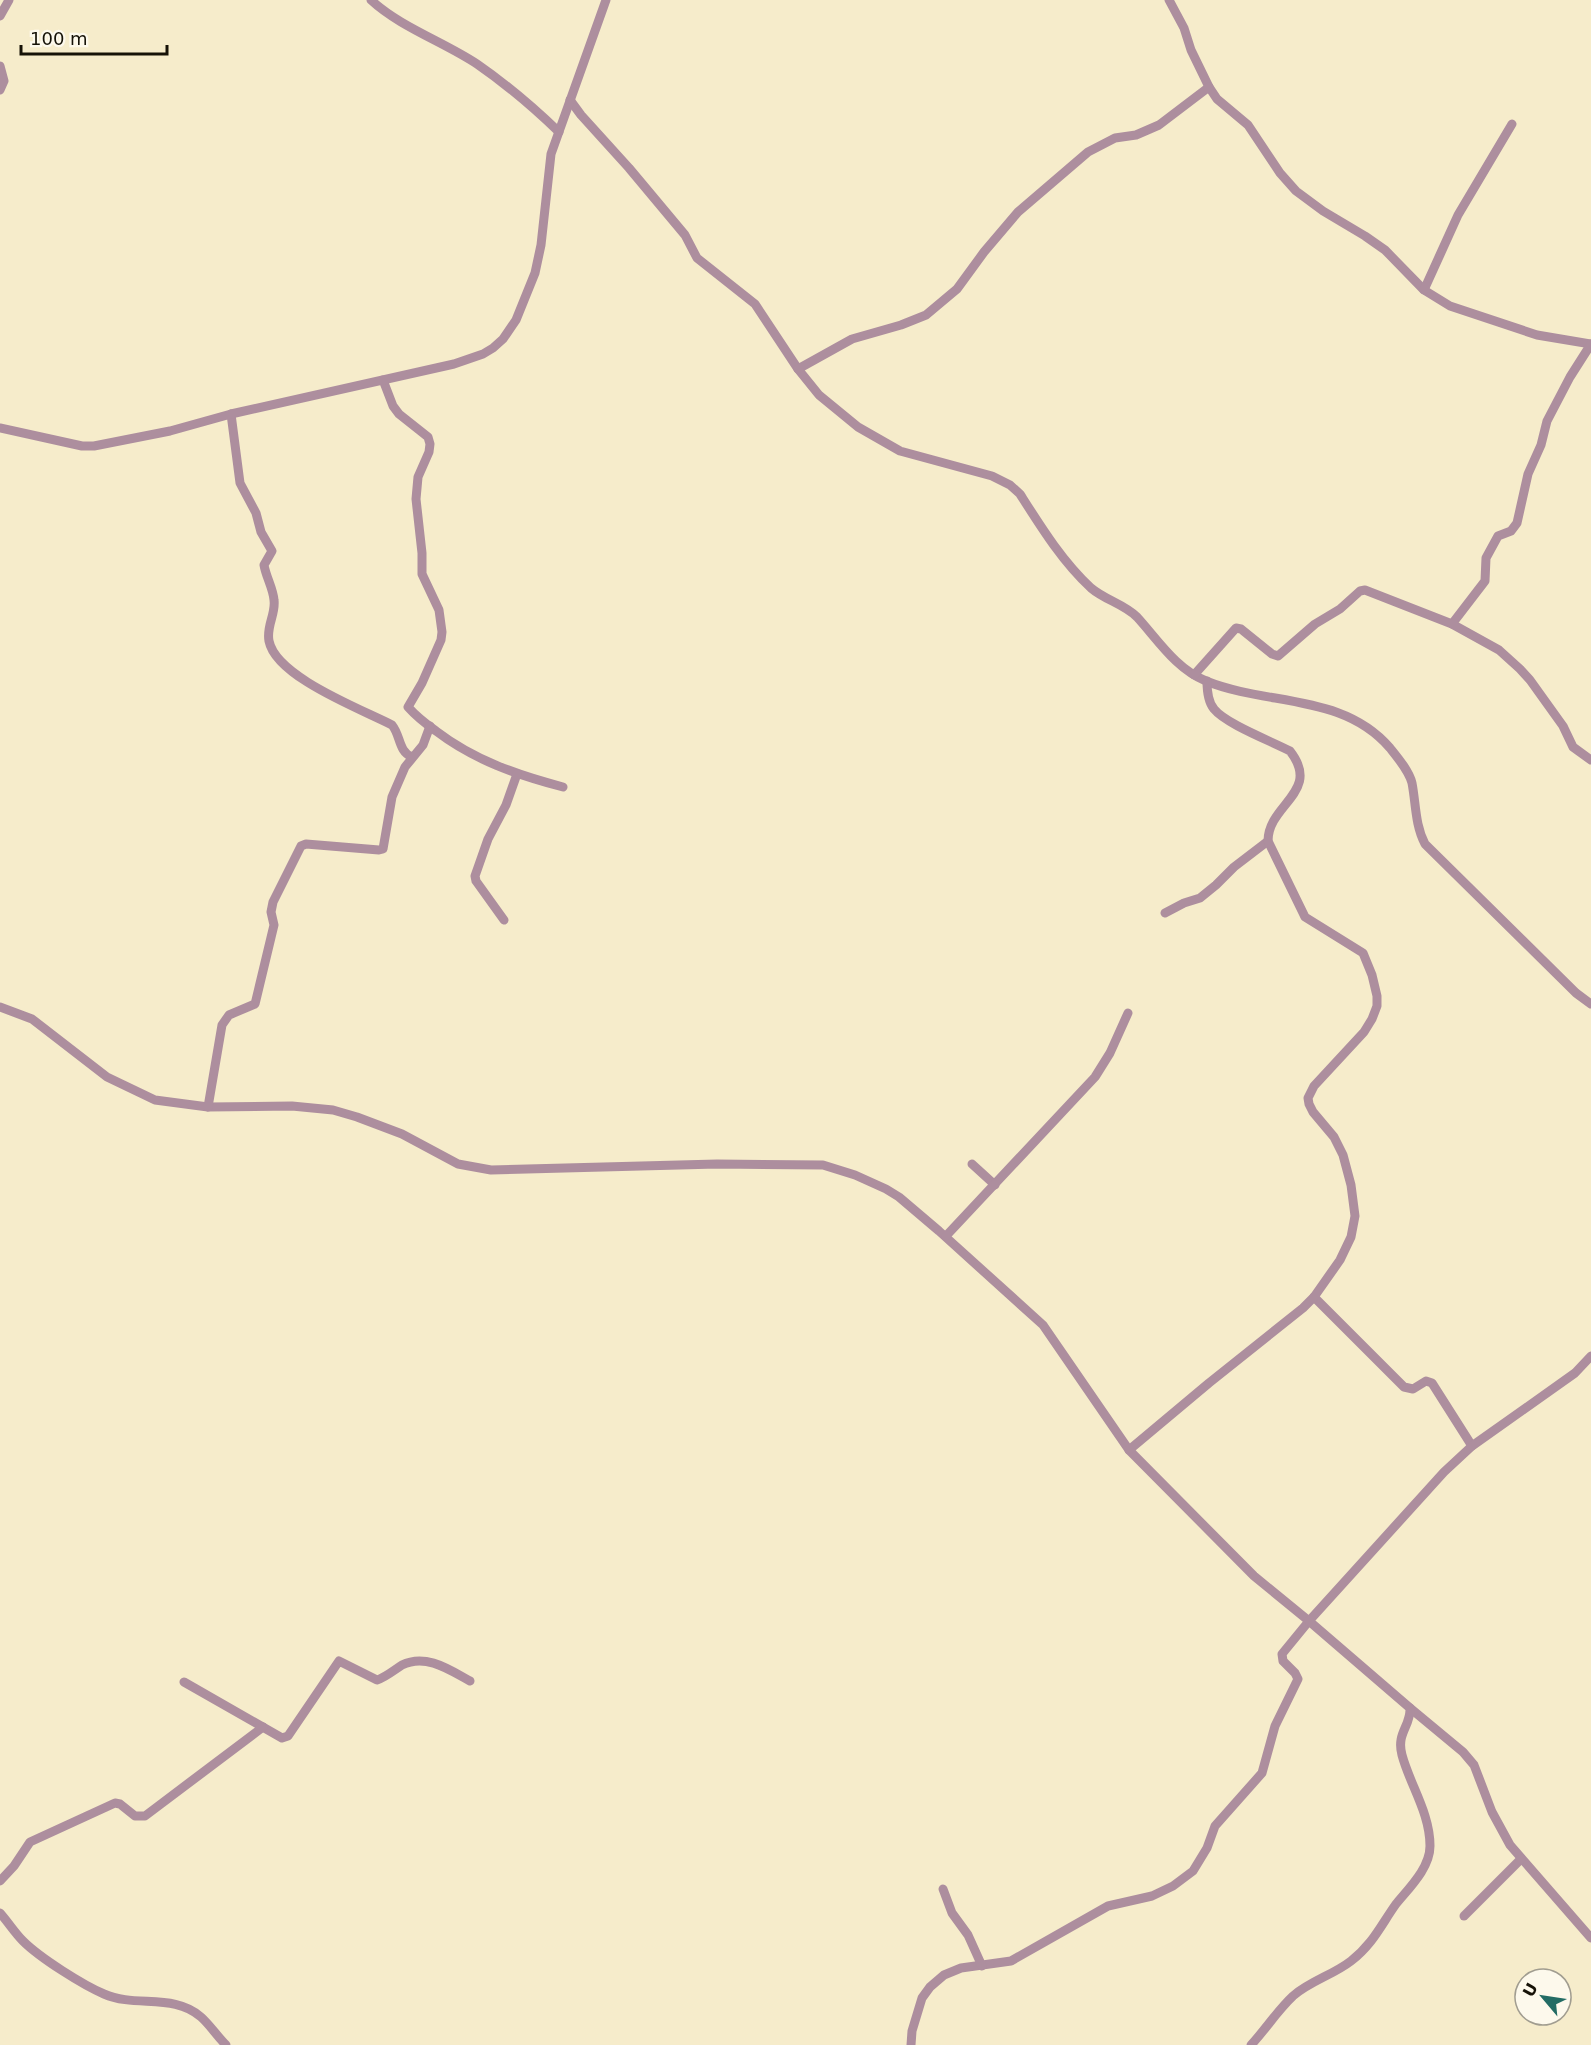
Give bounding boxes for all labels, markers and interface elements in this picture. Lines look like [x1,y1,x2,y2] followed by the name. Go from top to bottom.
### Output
[21,18,166,56] scale bar
[30,28,88,49] text: 100 m
[1513,1967,1573,2027] north arrow
[1519,1980,1542,2000] text: U

